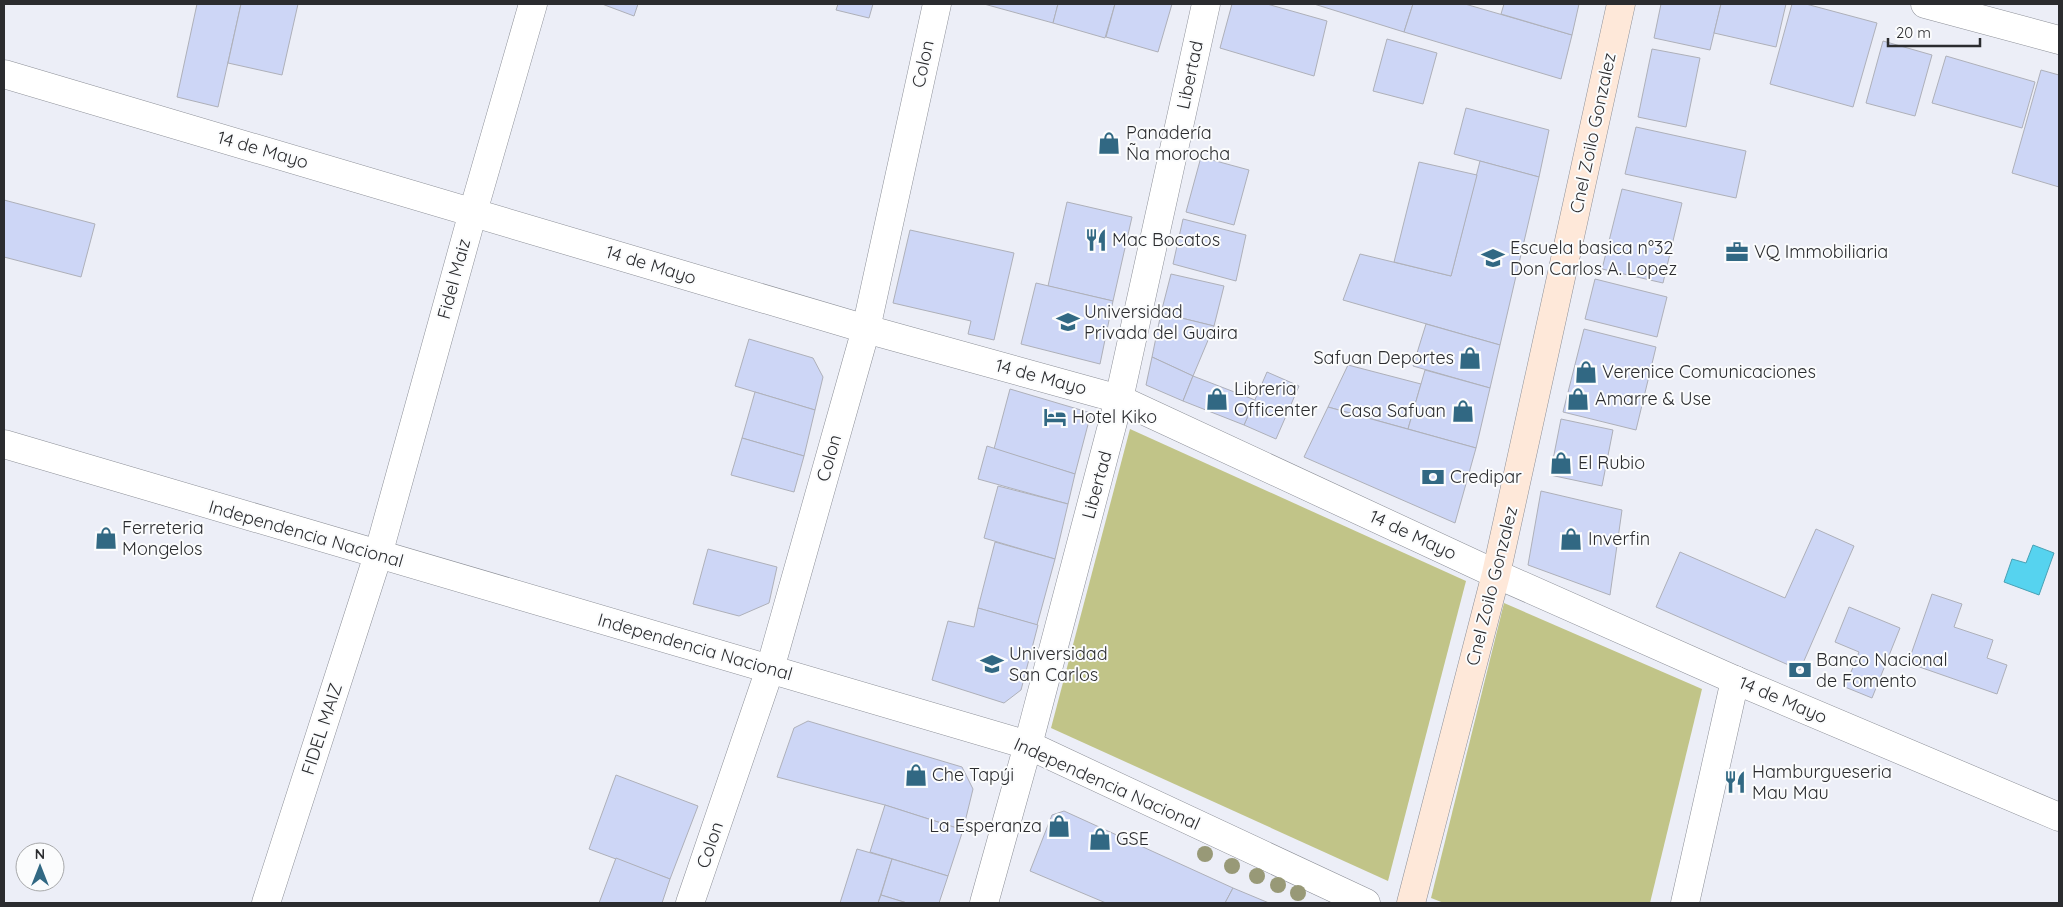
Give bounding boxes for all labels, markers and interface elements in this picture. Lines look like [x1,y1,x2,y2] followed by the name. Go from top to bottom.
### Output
[1888,15,1980,47] scale bar
[1896,23,1931,42] text: 20 m
[906,38,939,90] street label: Colon
[1171,39,1208,111] street label: Libertad
[1564,51,1621,215] street label: Cnel Zoilo Gonzalez
[1126,121,1230,165] place label: Panadería Ña morocha
[215,126,311,173] street label: 14 de Mayo
[1096,130,1122,156] shop icon: Panadería Ña morocha
[1083,227,1109,253] restaurant icon: Mac Bocatos
[1112,228,1220,251] place label: Mac Bocatos
[432,236,475,322] street label: Fidel Maiz
[1510,236,1677,280] place label: Escuela basica n°32 Don Carlos A. Lopez
[1724,239,1750,265] office icon: VQ Immobiliaria
[603,240,699,289] street label: 14 de Mayo
[1754,240,1888,263] place label: VQ Immobiliaria
[1480,245,1506,271] school or university icon: Escuela basica n°32 Don Carlos A. Lopez
[1084,300,1238,344] place label: Universidad Privada del Guaira
[1055,309,1081,335] school or university icon: Universidad Privada del Guaira
[1457,345,1483,371] shop icon: Safuan Deportes
[1313,346,1454,369] place label: Safuan Deportes
[993,353,1089,400] street label: 14 de Mayo
[1573,359,1599,385] shop icon: Verenice Comunicaciones
[1602,360,1816,383] place label: Verenice Comunicaciones
[1234,377,1318,421] place label: Libreria Officenter
[1204,386,1230,412] shop icon: Libreria Officenter
[1565,386,1591,412] shop icon: Amarre & Use
[1595,387,1711,410] place label: Amarre & Use
[1450,398,1476,424] shop icon: Casa Safuan
[1340,399,1446,422] place label: Casa Safuan
[1042,404,1068,430] hotel icon: Hotel Kiko
[1072,405,1157,428] place label: Hotel Kiko
[811,432,846,484] street label: Colon
[1076,448,1117,521] street label: Libertad
[1548,450,1574,476] shop icon: El Rubio
[1578,451,1645,474] place label: El Rubio
[1420,464,1446,490] bank icon: Credipar
[1450,465,1522,488] place label: Credipar
[206,495,406,572] street label: Independencia Nacional
[1366,504,1460,565] street label: 14 de Mayo
[1461,504,1522,668] street label: Cnel Zoilo Gonzalez
[122,516,204,560] place label: Ferreteria Mongelos
[93,525,119,551] shop icon: Ferreteria Mongelos
[1558,526,1584,552] shop icon: Inverfin
[1588,527,1650,550] place label: Inverfin
[595,608,795,685] street label: Independencia Nacional
[1009,642,1108,686] place label: Universidad San Carlos
[1816,648,1948,692] place label: Banco Nacional de Fomento
[979,651,1005,677] school or university icon: Universidad San Carlos
[1787,657,1813,683] bank icon: Banco Nacional de Fomento
[1736,671,1831,728] street label: 14 de Mayo
[296,680,347,778] street label: FIDEL MAIZ
[1011,732,1204,835] street label: Independencia Nacional
[1752,760,1892,804] place label: Hamburgueseria Mau Mau
[903,762,929,788] shop icon: Che Tapýi
[932,763,1014,786] place label: Che Tapýi
[1722,769,1748,795] restaurant icon: Hamburgueseria Mau Mau
[1046,813,1072,839] shop icon: La Esperanza
[929,814,1042,837] place label: La Esperanza
[691,818,728,871] street label: Colon
[1087,826,1113,852] shop icon: GSE
[1116,827,1149,850] place label: GSE
[15,842,65,892] north arrow
[35,845,45,863] text: N

